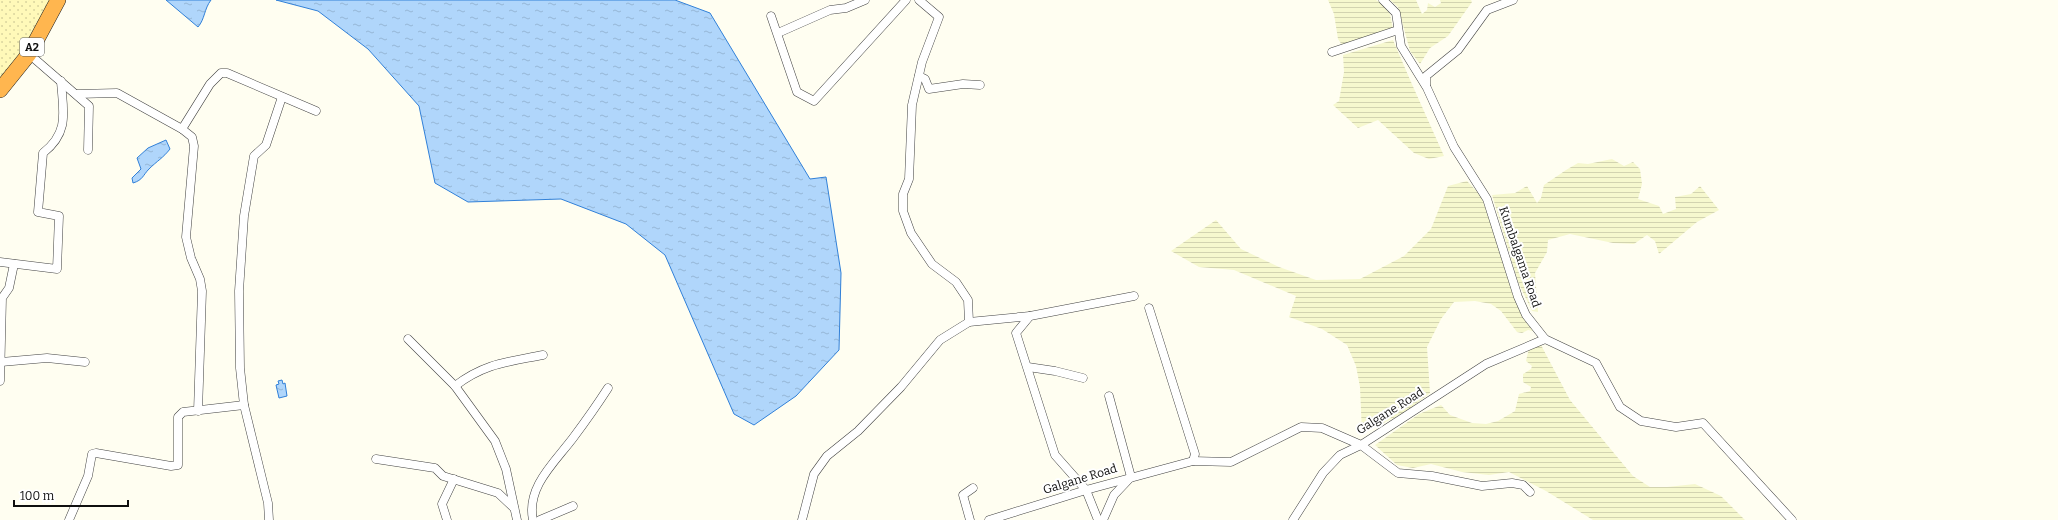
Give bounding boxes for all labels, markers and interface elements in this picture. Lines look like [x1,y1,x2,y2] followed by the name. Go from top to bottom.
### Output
[20,38,44,56] road number: A2
[1496,205,1544,309] street label: Kumbalgama Road
[1354,385,1426,437] street label: Galgane Road
[1041,461,1119,497] street label: Galgane Road
[14,482,128,508] scale bar
[20,489,55,503] text: 100 m

